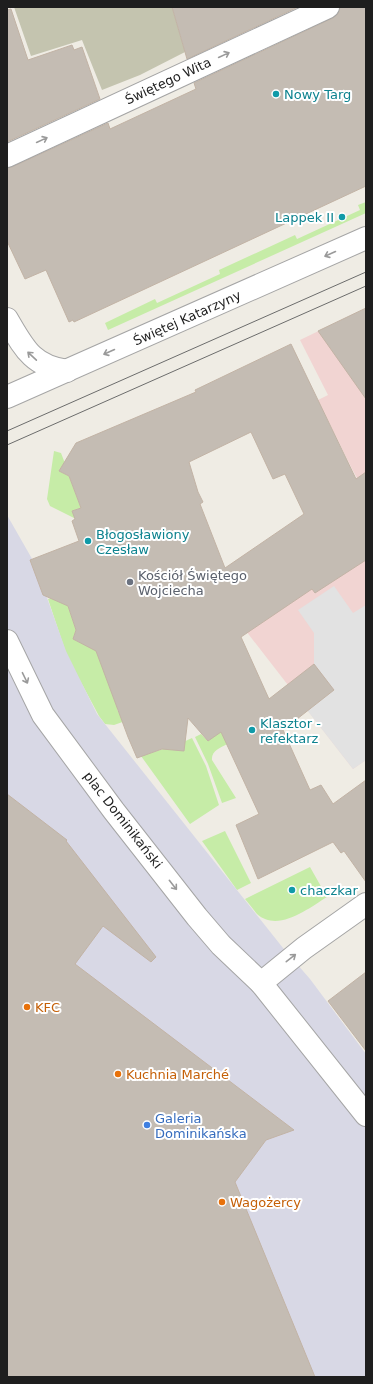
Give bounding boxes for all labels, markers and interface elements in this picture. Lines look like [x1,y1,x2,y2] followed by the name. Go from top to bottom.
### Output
[217,51,229,58] one-way arrow
[123,55,213,107] street label: Świętego Wita
[284,87,351,102] place label: Nowy Targ
[271,89,281,99] marker: Nowy Targ
[36,136,48,143] one-way arrow
[275,210,334,225] place label: Lappek II
[337,212,347,222] marker: Lappek II
[325,251,337,258] one-way arrow
[131,287,244,349] street label: Świętej Katarzyny
[104,349,116,356] one-way arrow
[27,351,37,360] one-way arrow
[96,527,190,557] place label: Błogosławiony Czesław
[83,536,93,546] marker: Błogosławiony Czesław
[138,568,247,598] place label: Kościół Świętego Wojciecha
[125,577,135,587] marker: Kościół Świętego Wojciecha
[22,672,29,684] one-way arrow
[260,716,321,746] place label: Klasztor - refektarz
[247,725,257,735] marker: Klasztor - refektarz
[81,769,165,871] street label: plac Dominikański
[169,880,177,891] one-way arrow
[300,883,359,898] place label: chaczkar
[287,885,297,895] marker: chaczkar
[286,954,297,963] one-way arrow
[35,1000,60,1015] place label: KFC
[22,1002,32,1012] marker: KFC
[126,1067,229,1082] place label: Kuchnia Marché
[113,1069,123,1079] marker: Kuchnia Marché
[155,1111,247,1141] place label: Galeria Dominikańska
[142,1120,152,1130] marker: Galeria Dominikańska
[230,1195,301,1210] place label: Wagożercy
[217,1197,227,1207] marker: Wagożercy

